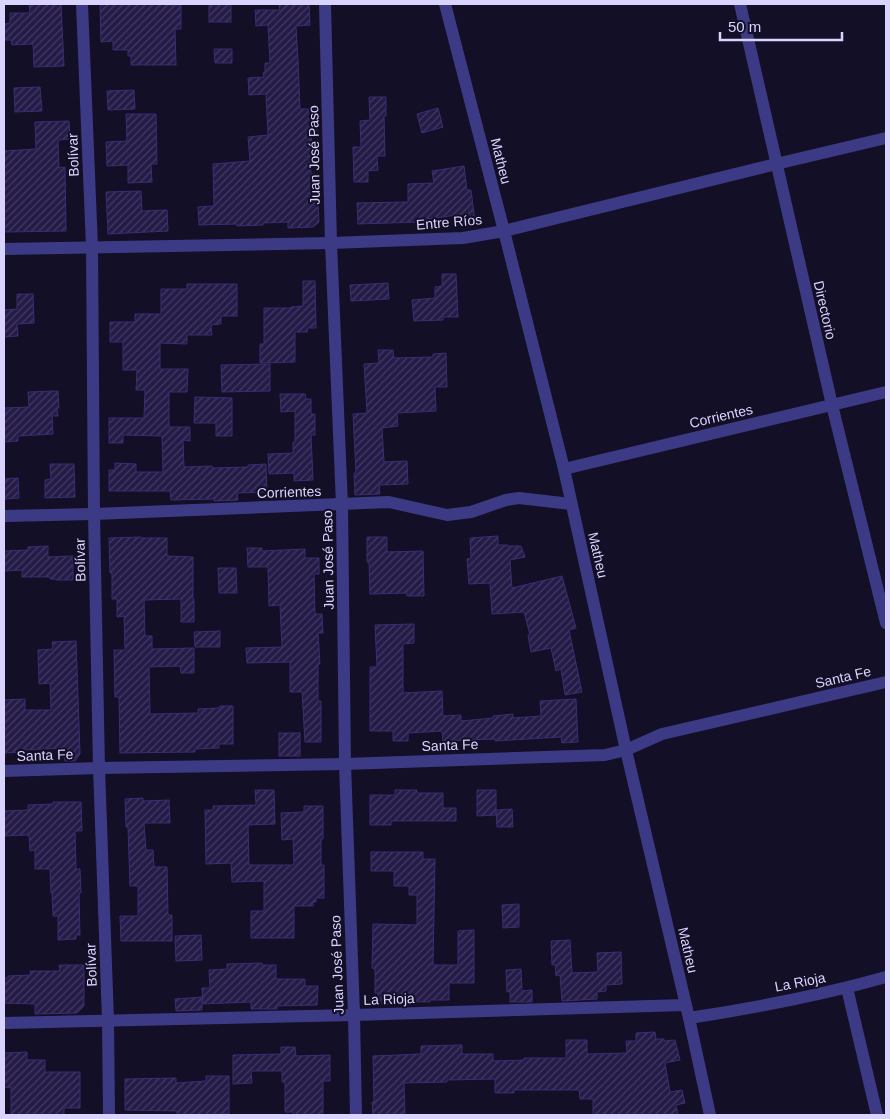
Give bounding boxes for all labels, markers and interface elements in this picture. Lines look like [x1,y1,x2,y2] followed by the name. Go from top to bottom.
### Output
[720,10,842,42] scale bar
[728,18,761,35] text: 50 m
[305,105,323,205] street label: Juan José Paso
[64,133,82,177] street label: Bolívar
[488,136,514,186] street label: Matheu
[415,211,483,233] street label: Entre Ríos
[810,279,840,341] street label: Directorio
[688,401,754,431] street label: Corrientes
[256,483,322,501] street label: Corrientes
[319,510,337,610] street label: Juan José Paso
[585,530,611,580] street label: Matheu
[72,538,88,582] street label: Bolívar
[814,663,873,691] street label: Santa Fe
[421,736,479,754] street label: Santa Fe
[16,746,74,764] street label: Santa Fe
[327,915,347,1015] street label: Juan José Paso
[675,925,701,975] street label: Matheu
[82,943,100,987] street label: Bolívar
[773,969,827,995] street label: La Rioja
[363,990,415,1008] street label: La Rioja

